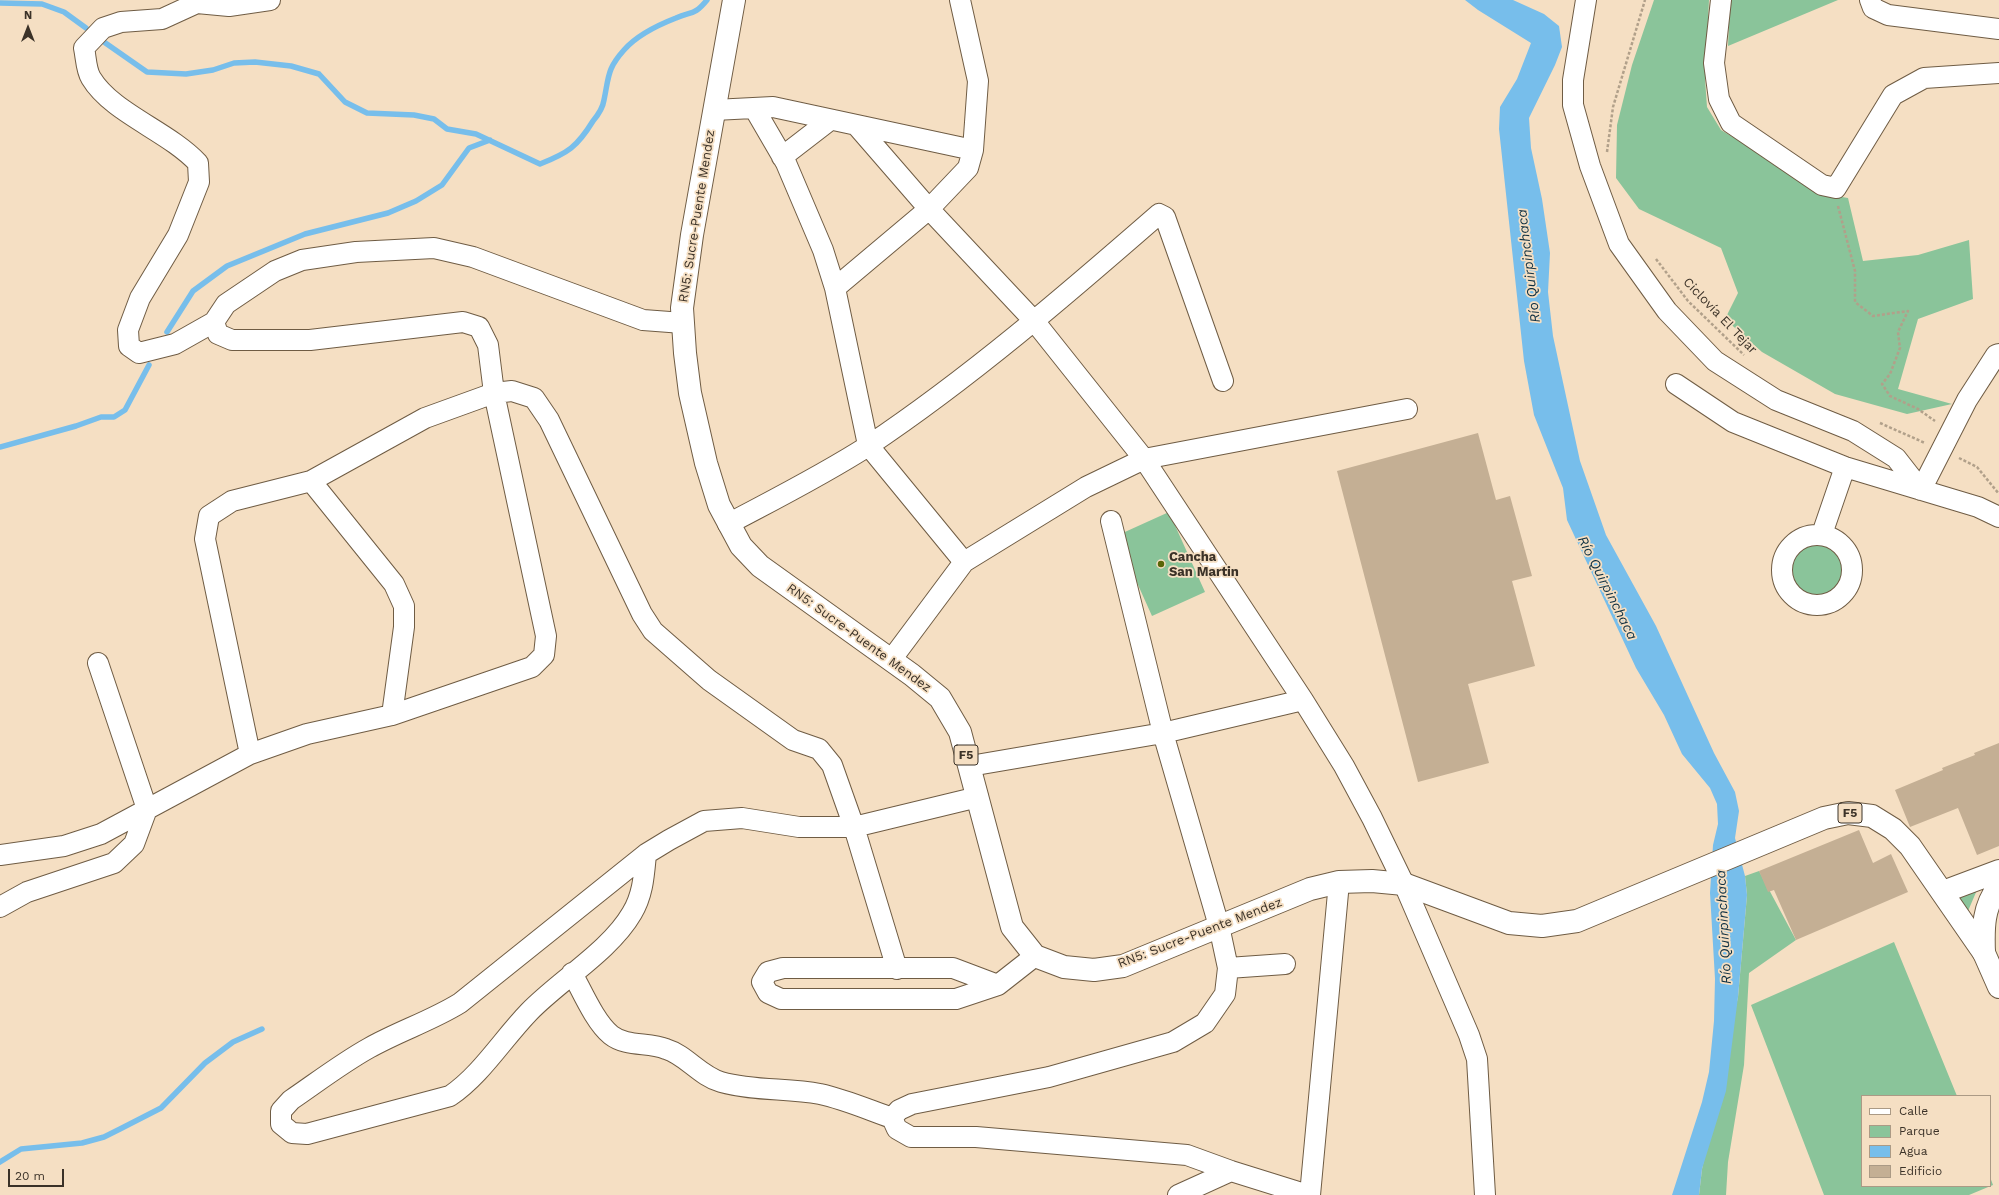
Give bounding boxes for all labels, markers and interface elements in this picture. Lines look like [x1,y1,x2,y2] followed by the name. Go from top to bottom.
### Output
[8,8,48,48] north arrow
[24,9,32,22] text: N
[676,128,718,304] street label: RN5: Sucre-Puente Mendez
[1514,208,1544,324] water label: Río Quirpinchaca
[1680,275,1760,357] street label: Ciclovía El Tejar
[1574,533,1640,643] water label: Río Quirpinchaca
[1169,549,1239,580] place label: Cancha San Martin
[1156,559,1166,569] marker: Cancha San Martin
[784,580,934,696] street label: RN5: Sucre-Puente Mendez
[954,745,978,765] road number: F5
[1838,803,1862,823] road number: F5
[1713,869,1735,985] water label: Río Quirpinchaca
[1116,894,1284,972] street label: RN5: Sucre-Puente Mendez
[1861,1095,1991,1187] legend
[1899,1104,1928,1118] text: Calle
[1899,1124,1940,1138] text: Parque
[1899,1144,1928,1158] text: Agua
[10,1161,66,1187] scale bar
[1899,1164,1942,1178] text: Edificio
[15,1169,45,1183] text: 20 m

